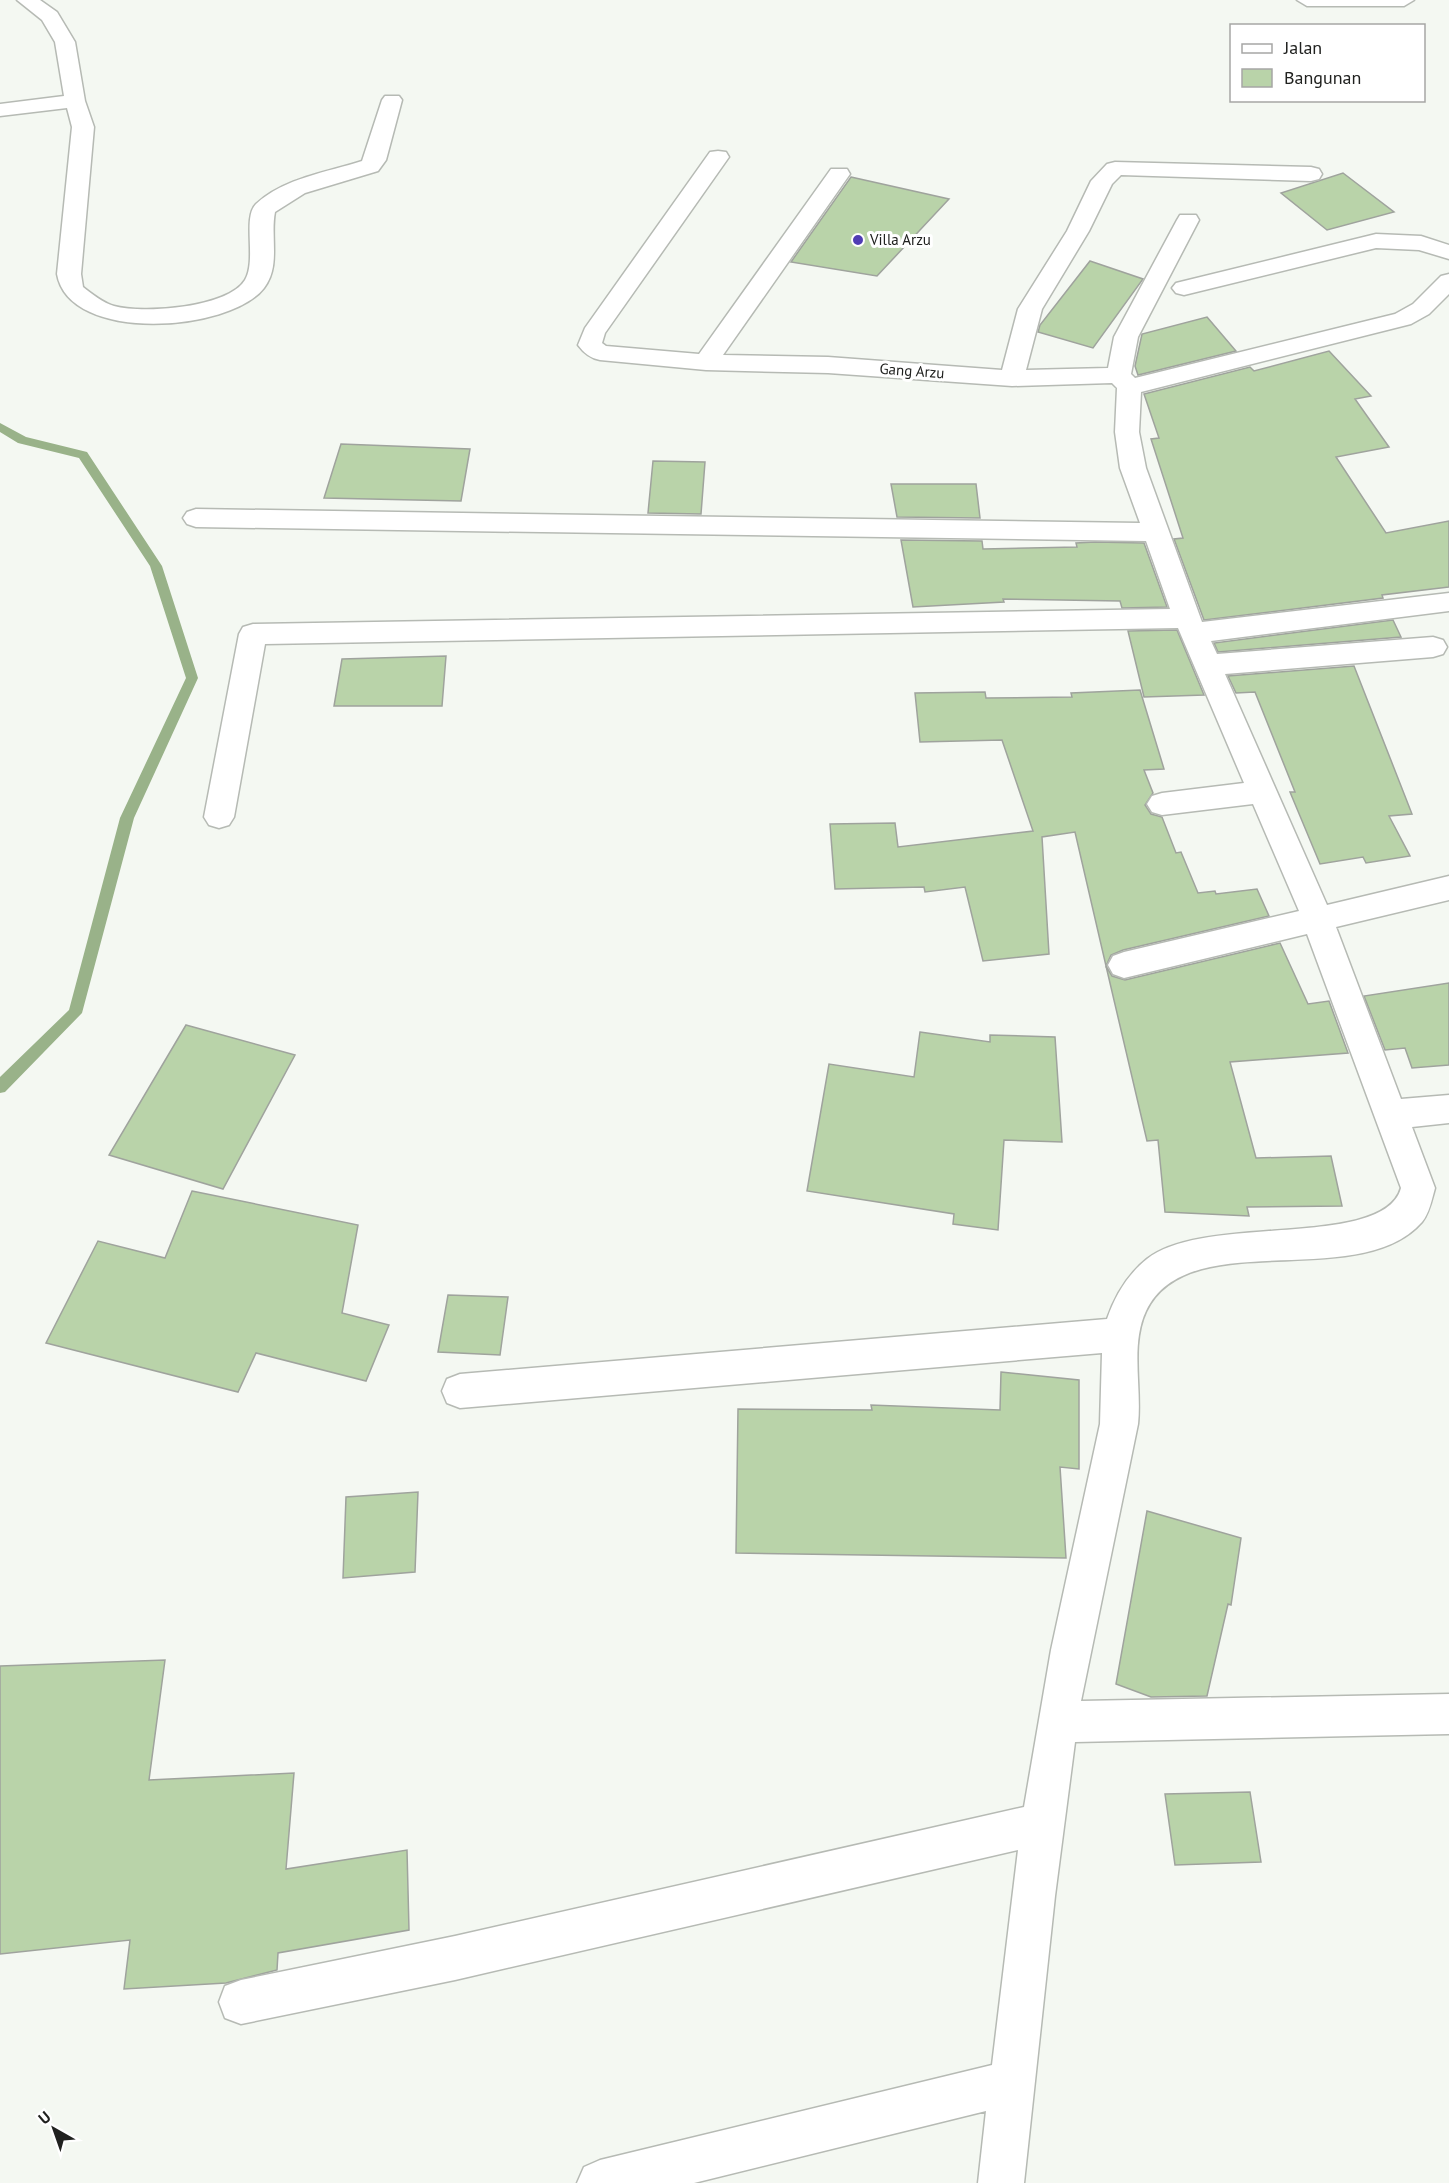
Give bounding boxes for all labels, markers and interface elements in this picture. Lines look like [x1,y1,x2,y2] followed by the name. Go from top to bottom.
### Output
[1230,24,1425,102] legend
[1283,36,1322,59] text: Jalan
[1284,66,1361,89] text: Bangunan
[869,230,931,249] place label: Villa Arzu
[851,233,865,247] marker: Villa Arzu
[879,359,945,382] street label: Gang Arzu
[24,2099,84,2159] north arrow
[34,2107,55,2128] text: U

